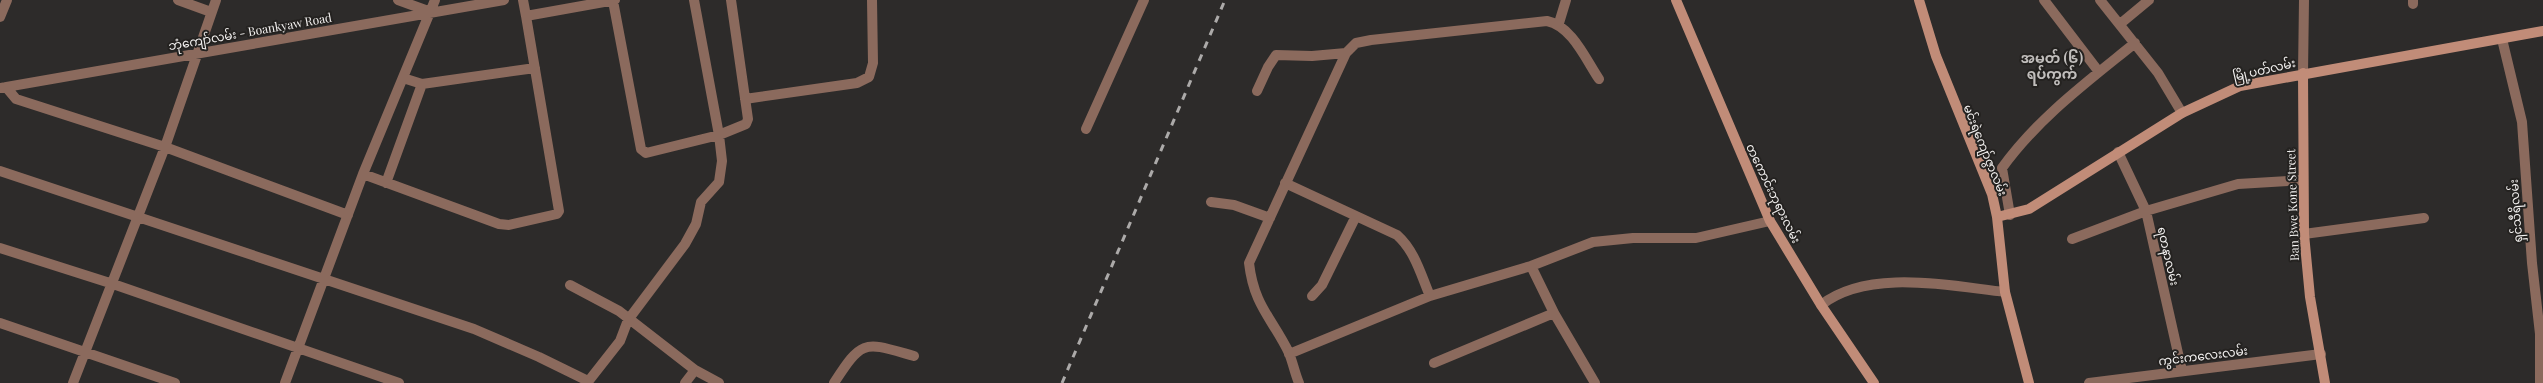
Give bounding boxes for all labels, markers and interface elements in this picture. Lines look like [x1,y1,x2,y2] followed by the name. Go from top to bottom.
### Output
[167,9,333,56] street label: ဘုံကျော်လမ်း - Boankyaw Road
[2021,48,2083,86] district label: အမှတ် (၆) ရပ်ကွက်
[2231,54,2298,87] street label: မြို့ပတ်လမ်း
[1958,102,2012,199] street label: မင်းရဲကျော်ဇွာလမ်း
[1740,141,1805,247] street label: တကောင်းဘုရားလမ်း
[2282,148,2302,261] street label: Ban Bwe Kone Street
[2505,179,2528,243] street label: ရှင်သီရိလမ်း
[2152,225,2184,288] street label: ရတနာလမ်း
[2157,342,2249,371] street label: ကွင်းကလေးလမ်း

